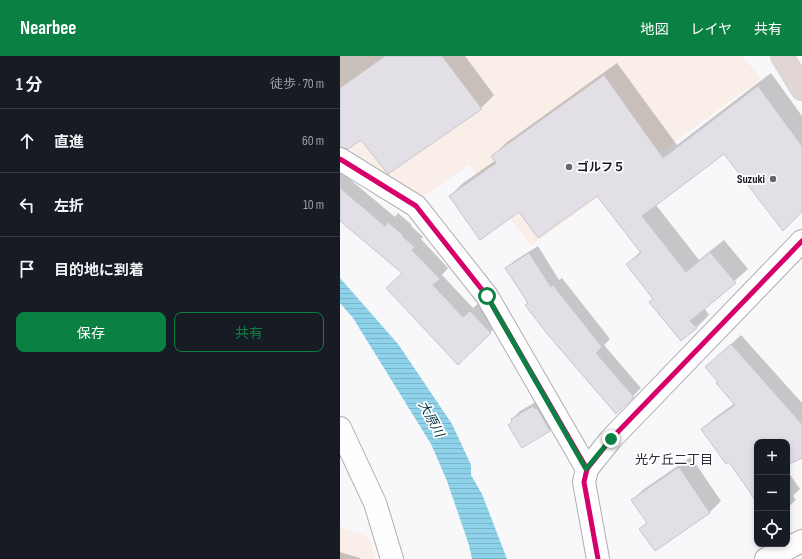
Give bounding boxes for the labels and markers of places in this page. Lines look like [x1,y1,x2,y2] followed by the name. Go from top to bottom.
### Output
[577,160,625,175] place label: ゴルフ５
[564,162,574,172] marker: ゴルフ５
[737,172,765,187] place label: Suzuki
[768,174,778,184] marker: Suzuki

